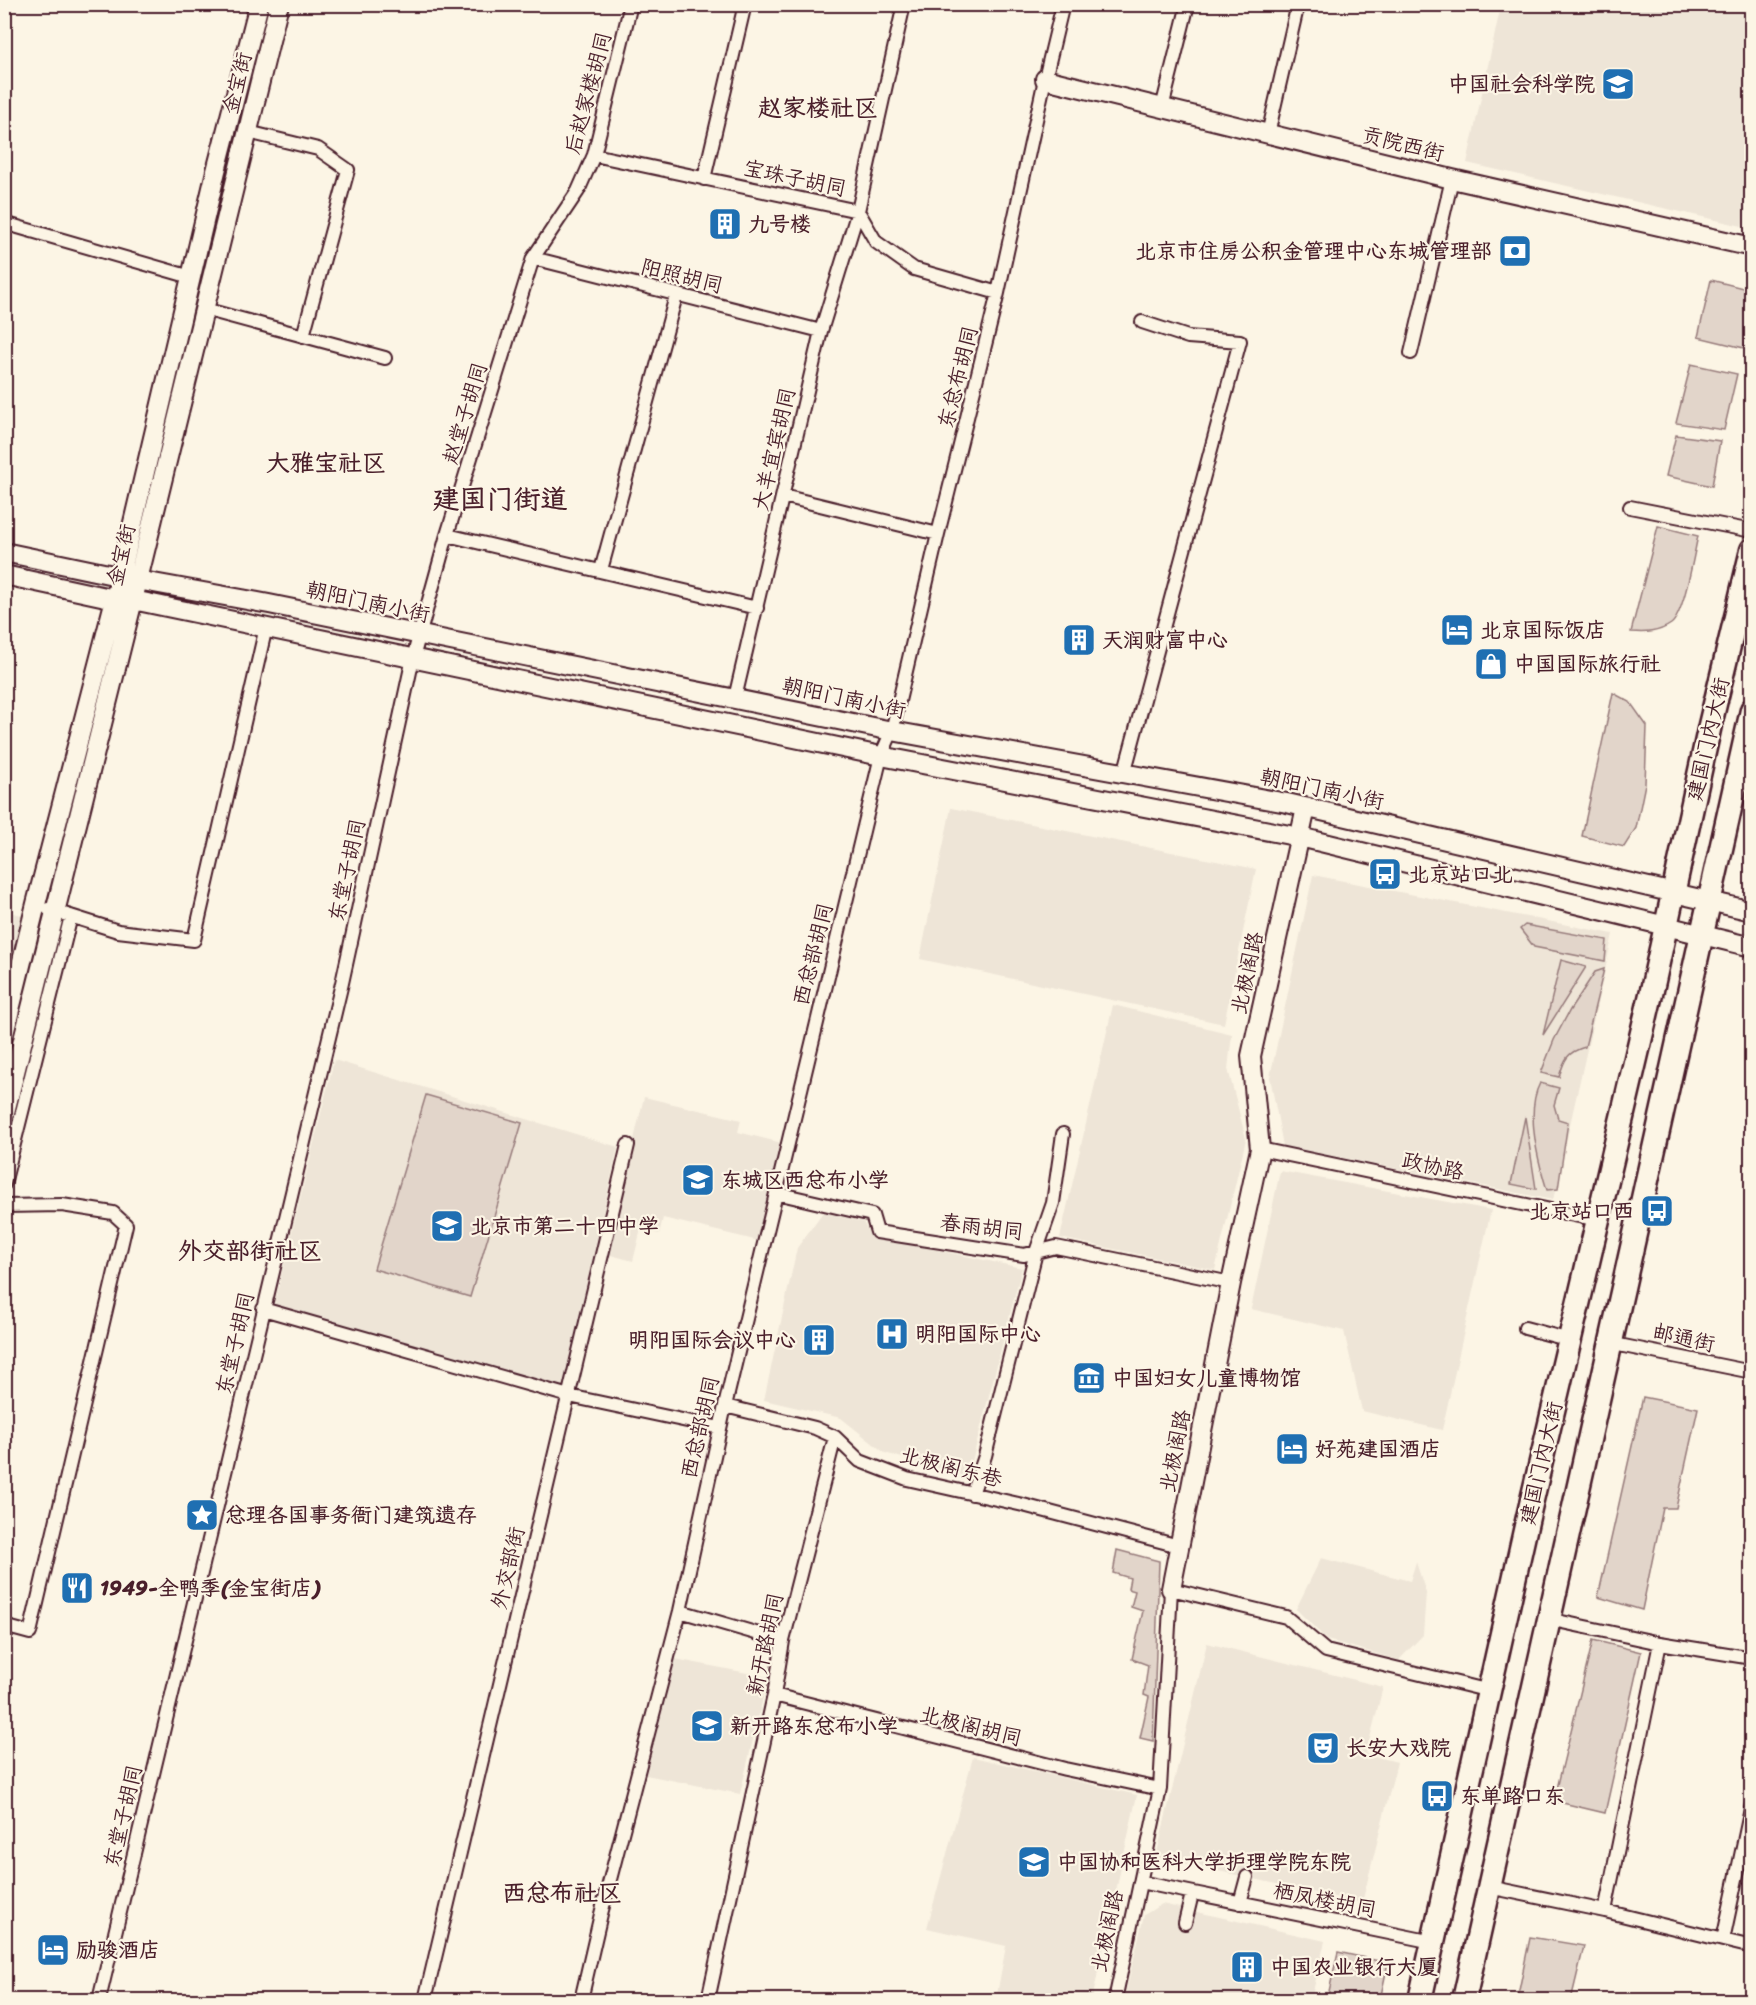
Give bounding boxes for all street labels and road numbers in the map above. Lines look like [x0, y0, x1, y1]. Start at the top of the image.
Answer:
street label: 后赵家楼胡同 [553, 27, 623, 159]
street label: 金宝街 [211, 48, 263, 118]
street label: 贡院西街 [1358, 115, 1448, 173]
street label: 宝珠子胡同 [740, 148, 850, 208]
street label: 阳照胡同 [637, 247, 727, 305]
street label: 东总布胡同 [927, 321, 989, 433]
street label: 赵堂子胡同 [431, 357, 499, 469]
street label: 大羊宜宾胡同 [741, 383, 807, 515]
street label: 金宝街 [95, 520, 147, 590]
street label: 朝阳门南小街 [302, 570, 434, 634]
street label: 朝阳门南小街 [778, 666, 910, 730]
street label: 建国门内大街 [1675, 673, 1741, 805]
street label: 朝阳门南小街 [1256, 757, 1388, 821]
street label: 东堂子胡同 [317, 815, 377, 925]
street label: 西总部胡同 [782, 898, 844, 1010]
street label: 北极阁路 [1220, 928, 1274, 1018]
street label: 政协路 [1398, 1141, 1468, 1191]
street label: 春雨胡同 [938, 1203, 1026, 1251]
street label: 东堂子胡同 [205, 1288, 265, 1398]
street label: 邮通街 [1649, 1313, 1719, 1363]
street label: 西总部胡同 [670, 1372, 730, 1482]
street label: 建国门内大街 [1508, 1397, 1574, 1529]
street label: 北极阁路 [1148, 1406, 1202, 1496]
street label: 北极阁东巷 [895, 1436, 1007, 1498]
street label: 外交部街 [480, 1523, 536, 1613]
street label: 新开路胡同 [735, 1589, 795, 1699]
street label: 北极阁胡同 [915, 1695, 1027, 1757]
street label: 东堂子胡同 [93, 1761, 153, 1871]
street label: 栖凤楼胡同 [1270, 1871, 1380, 1929]
street label: 北极阁路 [1080, 1886, 1134, 1976]

